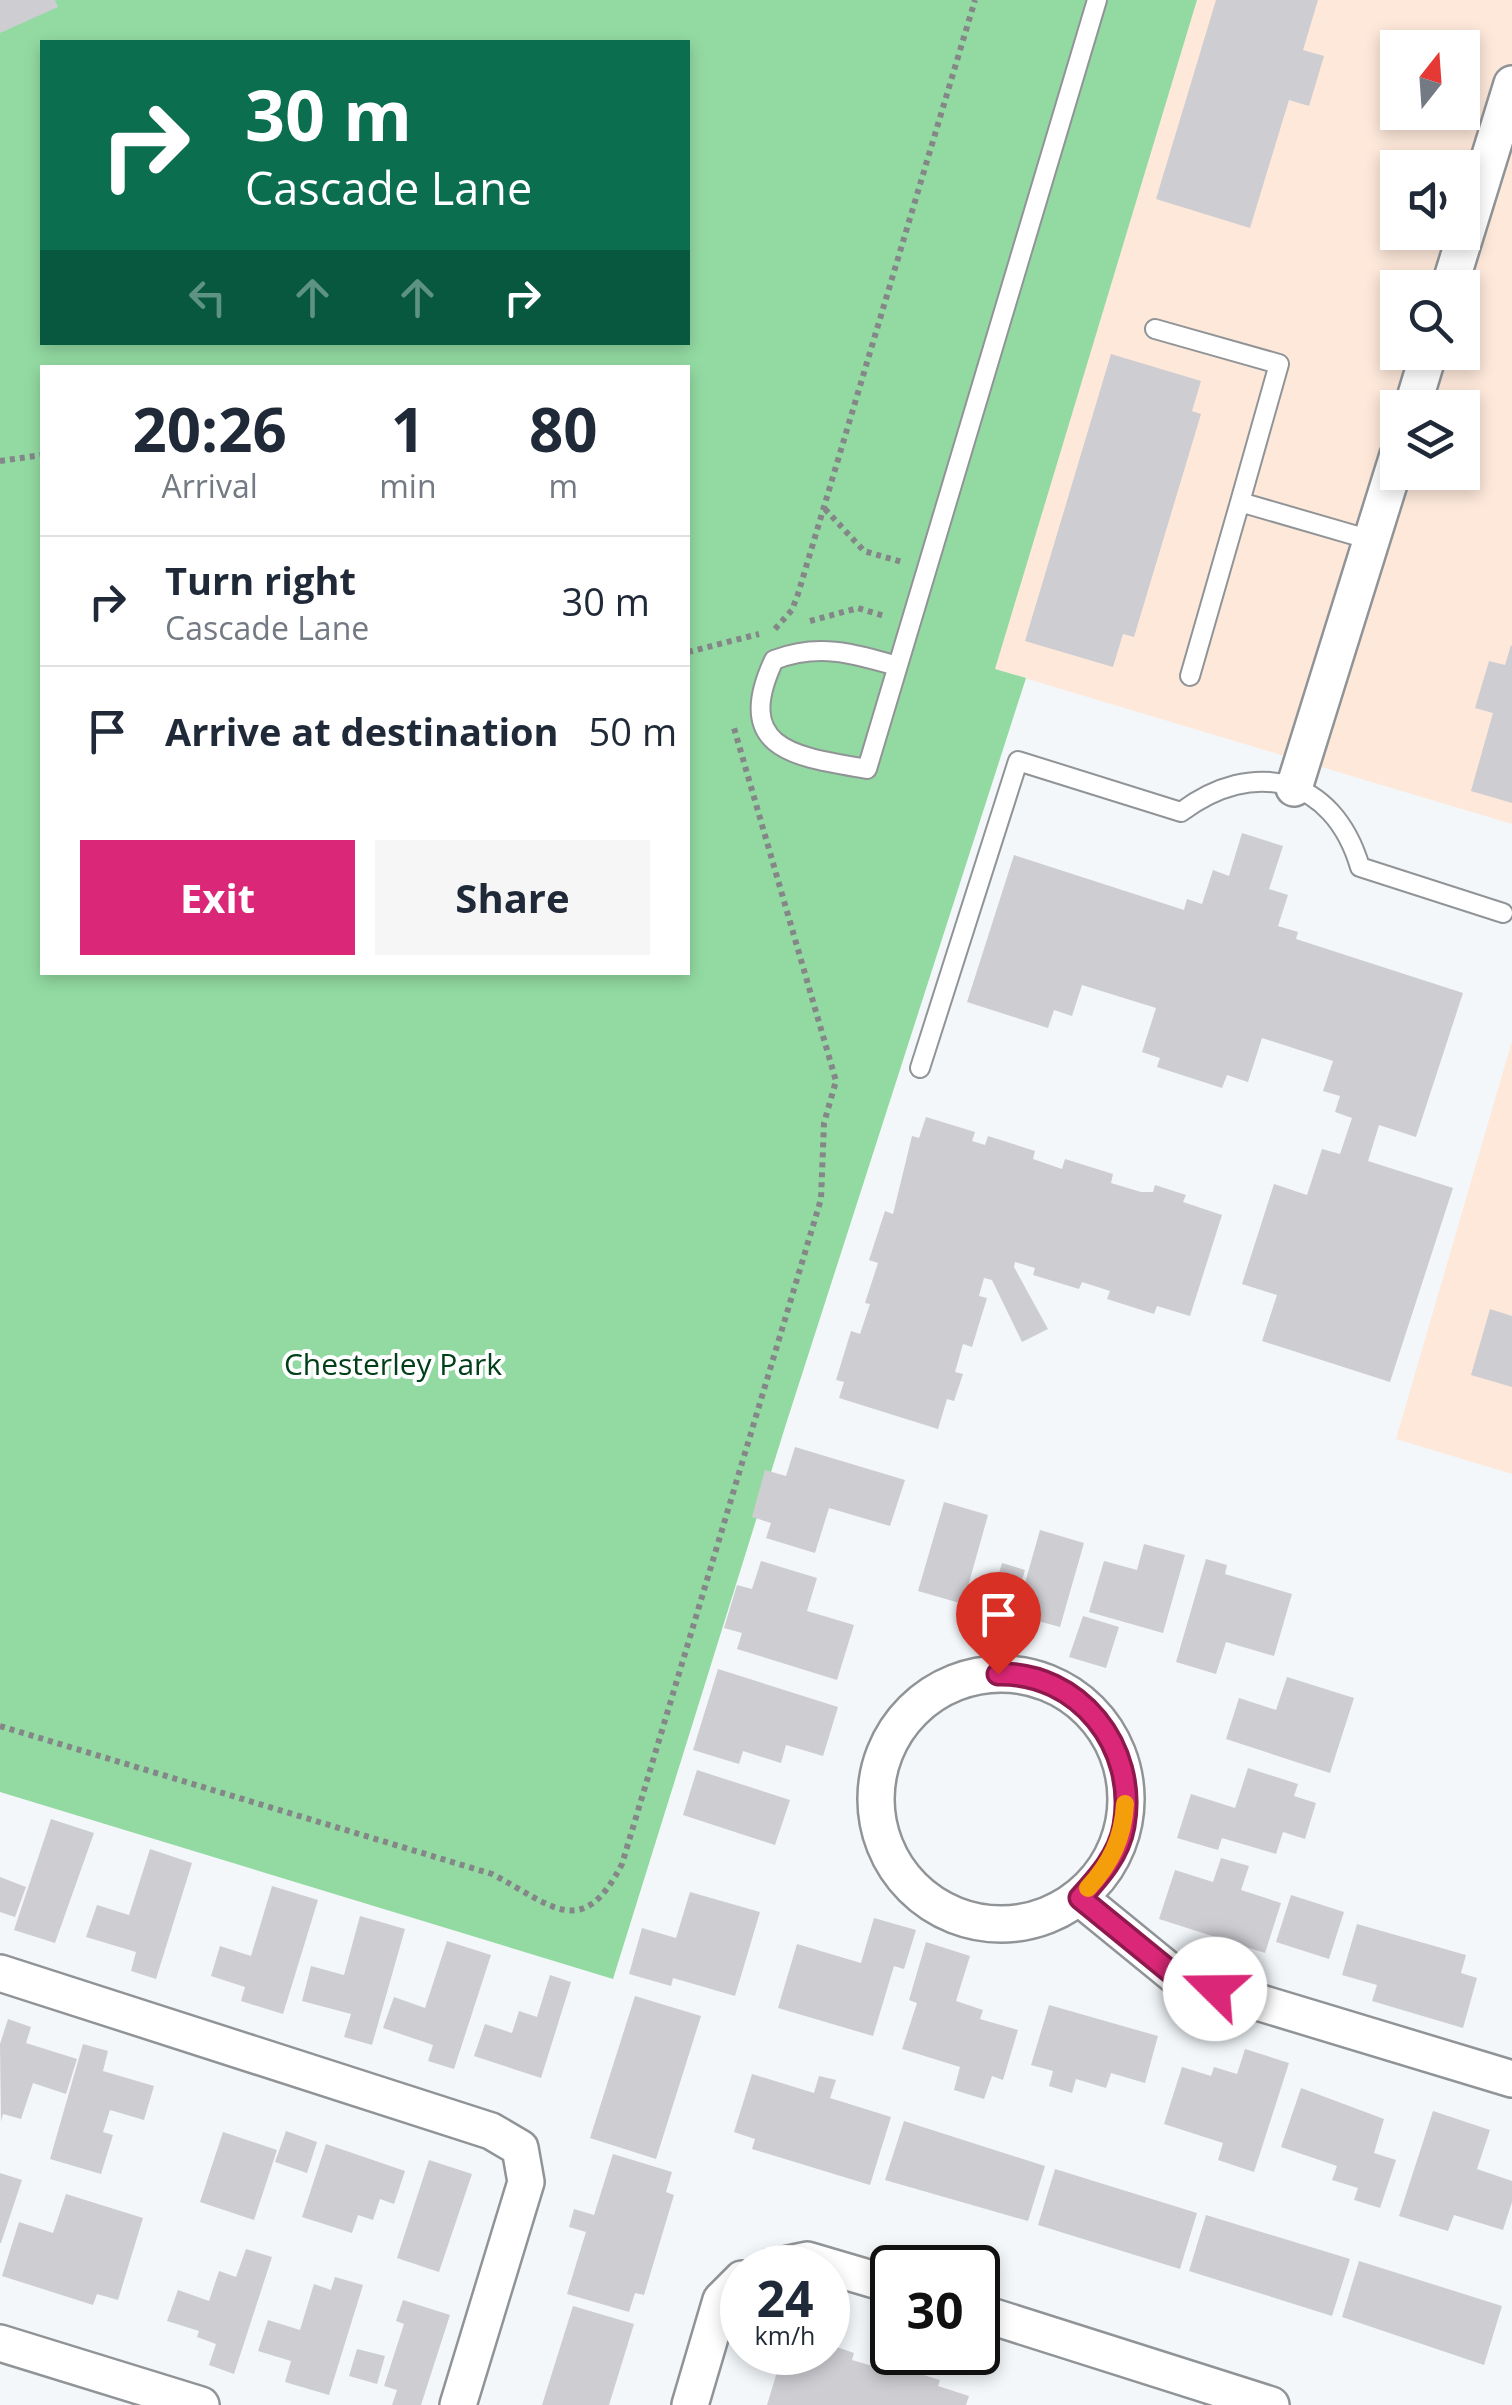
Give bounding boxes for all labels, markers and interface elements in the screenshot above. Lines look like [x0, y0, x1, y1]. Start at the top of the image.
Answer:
north arrow [1380, 30, 1480, 130]
map controls [1380, 30, 1480, 490]
text: 30 m [245, 66, 412, 162]
icon: right [80, 80, 210, 210]
button: sound [1380, 150, 1480, 250]
text: Cascade Lane [245, 157, 532, 218]
icon: left [180, 270, 235, 325]
icon: ahead [285, 270, 340, 325]
icon: ahead [390, 270, 445, 325]
icon: right [495, 270, 550, 325]
button: search [1380, 270, 1480, 370]
text: 20:26 [132, 388, 287, 470]
text: 1 [391, 388, 425, 470]
text: 80 [529, 388, 598, 470]
button: layers [1380, 390, 1480, 490]
text: Arrival [161, 464, 258, 507]
text: min [379, 464, 437, 507]
text: m [548, 464, 578, 507]
text: Turn right [165, 554, 356, 606]
icon: right [80, 574, 135, 629]
text: 30 m [561, 575, 650, 627]
text: Cascade Lane [165, 606, 369, 649]
icon: arrive [80, 704, 135, 759]
text: Arrive at destination [165, 705, 559, 757]
text: 50 m [589, 705, 677, 757]
button: Exit [80, 840, 355, 955]
button: Share [375, 840, 650, 955]
park label: Chesterley Park [284, 1343, 502, 1384]
pin [956, 1572, 1041, 1675]
icon: arrive [971, 1587, 1026, 1642]
position arrow [1163, 1937, 1267, 2041]
speed limit sign: 30 [870, 2245, 1000, 2375]
text: 24 [756, 2264, 814, 2332]
text: km/h [755, 2318, 815, 2352]

